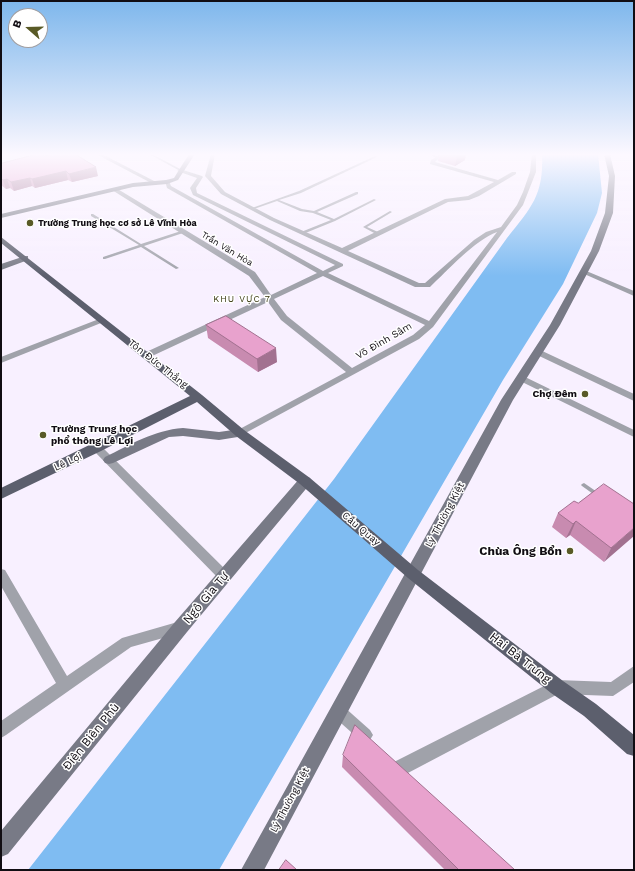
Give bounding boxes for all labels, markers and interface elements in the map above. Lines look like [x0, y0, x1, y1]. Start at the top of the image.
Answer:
north arrow [8, 8, 48, 48]
text: B [10, 18, 25, 30]
marker: Trường Trung học cơ sở Lê Vĩnh Hòa [25, 218, 35, 228]
place label: Trường Trung học cơ sở Lê Vĩnh Hòa [38, 218, 197, 228]
street label: Trần Văn Hòa [199, 229, 255, 269]
district label: KHU VỰC 7 [213, 294, 271, 304]
street label: Võ Đình Sâm [354, 320, 414, 362]
street label: Tôn Đức Thắng [126, 337, 190, 391]
place label: Chợ Đêm [533, 388, 577, 400]
marker: Chợ Đêm [580, 389, 590, 399]
place label: Trường Trung học phổ thông Lê Lợi [51, 423, 137, 446]
marker: Trường Trung học phổ thông Lê Lợi [38, 430, 48, 440]
street label: Lê Lợi [52, 450, 84, 474]
street label: Lý Thường Kiệt [423, 480, 467, 550]
street label: Cầu Quay [339, 510, 383, 548]
place label: Chùa Ông Bổn [479, 544, 562, 558]
marker: Chùa Ông Bổn [565, 546, 575, 556]
street label: Ngô Gia Tự [180, 569, 232, 627]
street label: Hai Bà Trưng [486, 630, 554, 686]
street label: Điện Biên Phủ [60, 701, 122, 773]
street label: Lý Thường Kiệt [268, 765, 312, 835]

